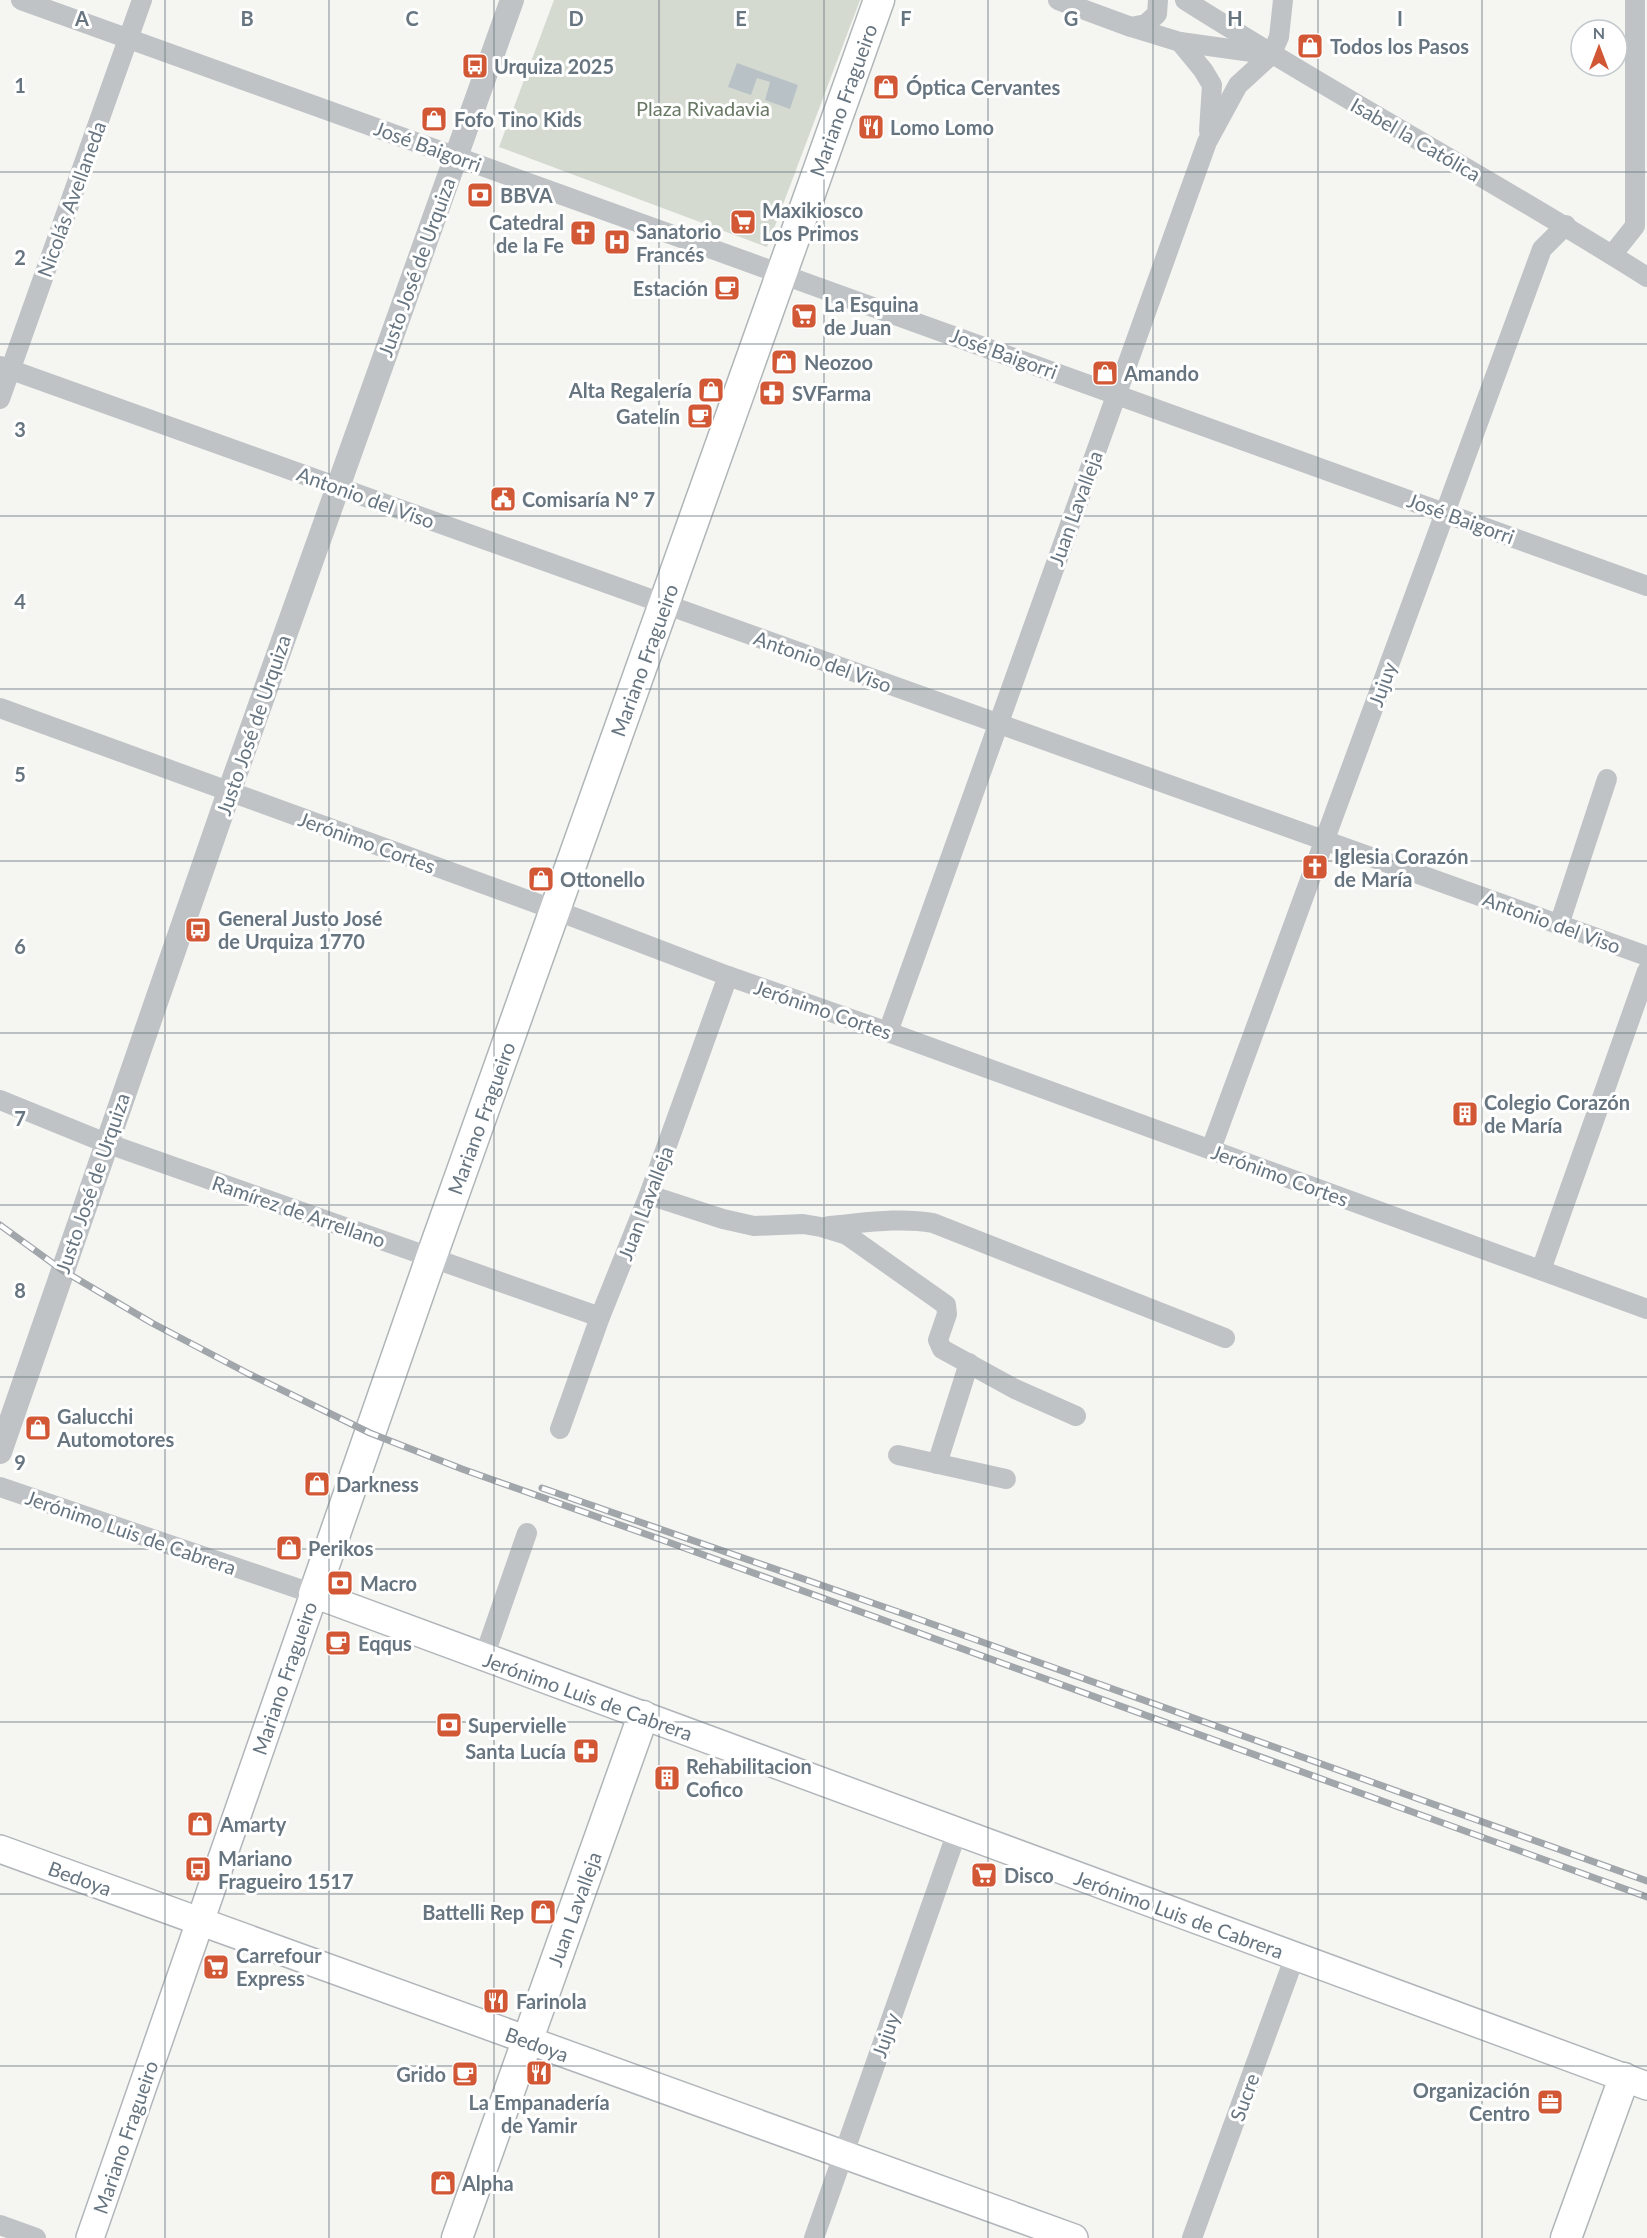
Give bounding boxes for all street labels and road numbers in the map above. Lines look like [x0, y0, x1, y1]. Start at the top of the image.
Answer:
street label: Mariano Fragueiro [804, 20, 882, 180]
street label: Isabel la Católica [1347, 92, 1485, 186]
street label: José Baigorri [371, 116, 485, 176]
street label: Nicolás Avellaneda [32, 118, 110, 280]
street label: Justo José de Urquiza [372, 174, 460, 360]
street label: José Baigorri [947, 323, 1061, 383]
street label: Juan Lavalleja [1043, 447, 1107, 569]
street label: Antonio del Viso [294, 461, 438, 533]
street label: José Baigorri [1404, 488, 1518, 548]
street label: Mariano Fragueiro [605, 580, 683, 740]
street label: Antonio del Viso [751, 625, 895, 697]
street label: Justo José de Urquiza [211, 632, 295, 818]
street label: Jujuy [1363, 658, 1401, 710]
street label: Jerónimo Cortes [295, 806, 439, 878]
street label: Antonio del Viso [1480, 886, 1624, 958]
street label: Jerónimo Cortes [751, 974, 895, 1044]
street label: Mariano Fragueiro [442, 1038, 520, 1198]
street label: Justo José de Urquiza [50, 1090, 134, 1276]
street label: Jerónimo Cortes [1208, 1139, 1352, 1211]
street label: Juan Lavalleja [612, 1143, 678, 1263]
street label: Ramírez de Arrellano [209, 1170, 389, 1252]
street label: Jerónimo Luis de Cabrera [23, 1485, 239, 1579]
street label: Mariano Fragueiro [247, 1598, 321, 1758]
street label: Jerónimo Luis de Cabrera [480, 1647, 696, 1745]
street label: Juan Lavalleja [542, 1848, 606, 1970]
street label: Bedoya [45, 1856, 115, 1900]
street label: Jerónimo Luis de Cabrera [1071, 1865, 1287, 1963]
street label: Jujuy [866, 2009, 904, 2060]
street label: Bedoya [502, 2022, 572, 2066]
street label: Mariano Fragueiro [88, 2057, 162, 2217]
street label: Sucre [1224, 2070, 1264, 2124]

